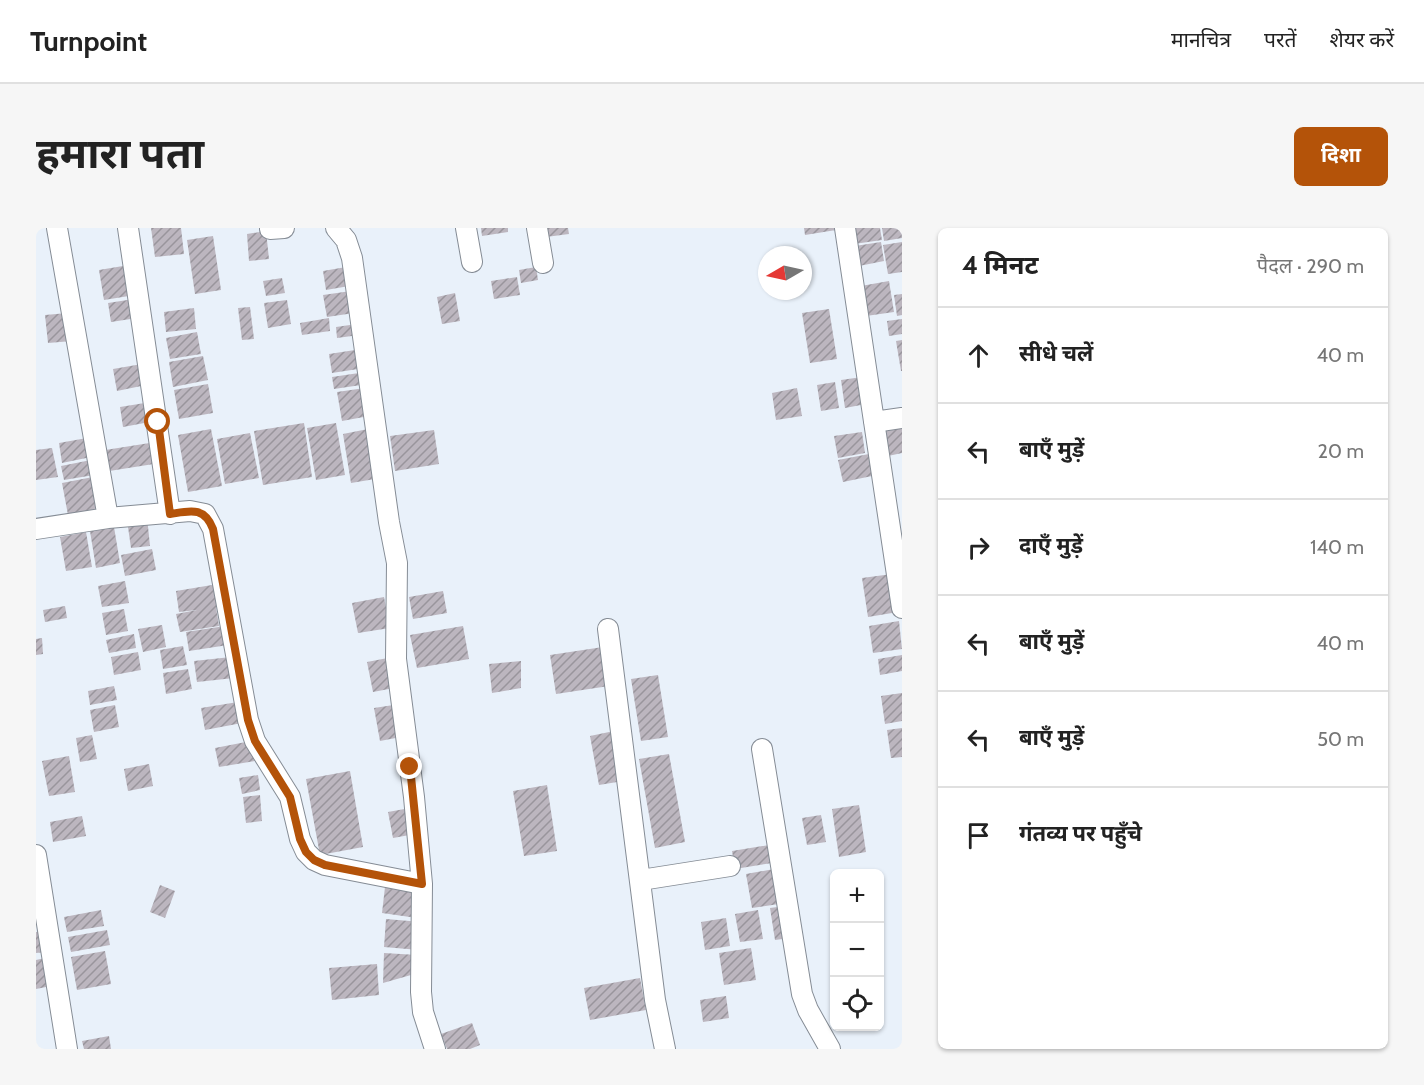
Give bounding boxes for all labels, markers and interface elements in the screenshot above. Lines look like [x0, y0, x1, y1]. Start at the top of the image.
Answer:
text: Turnpoint [30, 24, 147, 58]
text: मानचित्र [1171, 27, 1231, 52]
text: परतें [1264, 27, 1297, 52]
text: शेयर करें [1330, 27, 1394, 52]
text: हमारा पता [36, 127, 204, 179]
button: दिशा [1294, 127, 1388, 186]
north arrow [758, 246, 812, 300]
text: 4 मिनट [962, 249, 1039, 281]
text: पैदल · 290 m [1257, 254, 1364, 278]
icon: ahead [962, 339, 995, 372]
text: सीधे चलें [1019, 340, 1093, 367]
text: 40 m [1316, 343, 1364, 367]
route start [144, 408, 170, 434]
icon: left [962, 435, 995, 468]
text: बाएँ मुड़ें [1019, 436, 1084, 463]
text: 20 m [1318, 439, 1364, 463]
icon: right [962, 531, 995, 564]
text: दाएँ मुड़ें [1019, 532, 1083, 559]
text: 140 m [1310, 535, 1364, 559]
icon: left [962, 627, 995, 660]
text: बाएँ मुड़ें [1019, 628, 1084, 655]
text: 40 m [1316, 631, 1364, 655]
icon: left [962, 723, 995, 756]
text: बाएँ मुड़ें [1019, 724, 1084, 751]
text: 50 m [1317, 727, 1364, 751]
route end [396, 753, 422, 779]
icon: arrive [962, 819, 995, 852]
text: गंतव्य पर पहुँचे [1019, 820, 1142, 847]
map controls [830, 869, 884, 1031]
button: + [830, 869, 884, 923]
button: − [830, 923, 884, 977]
button: locate [830, 977, 884, 1031]

